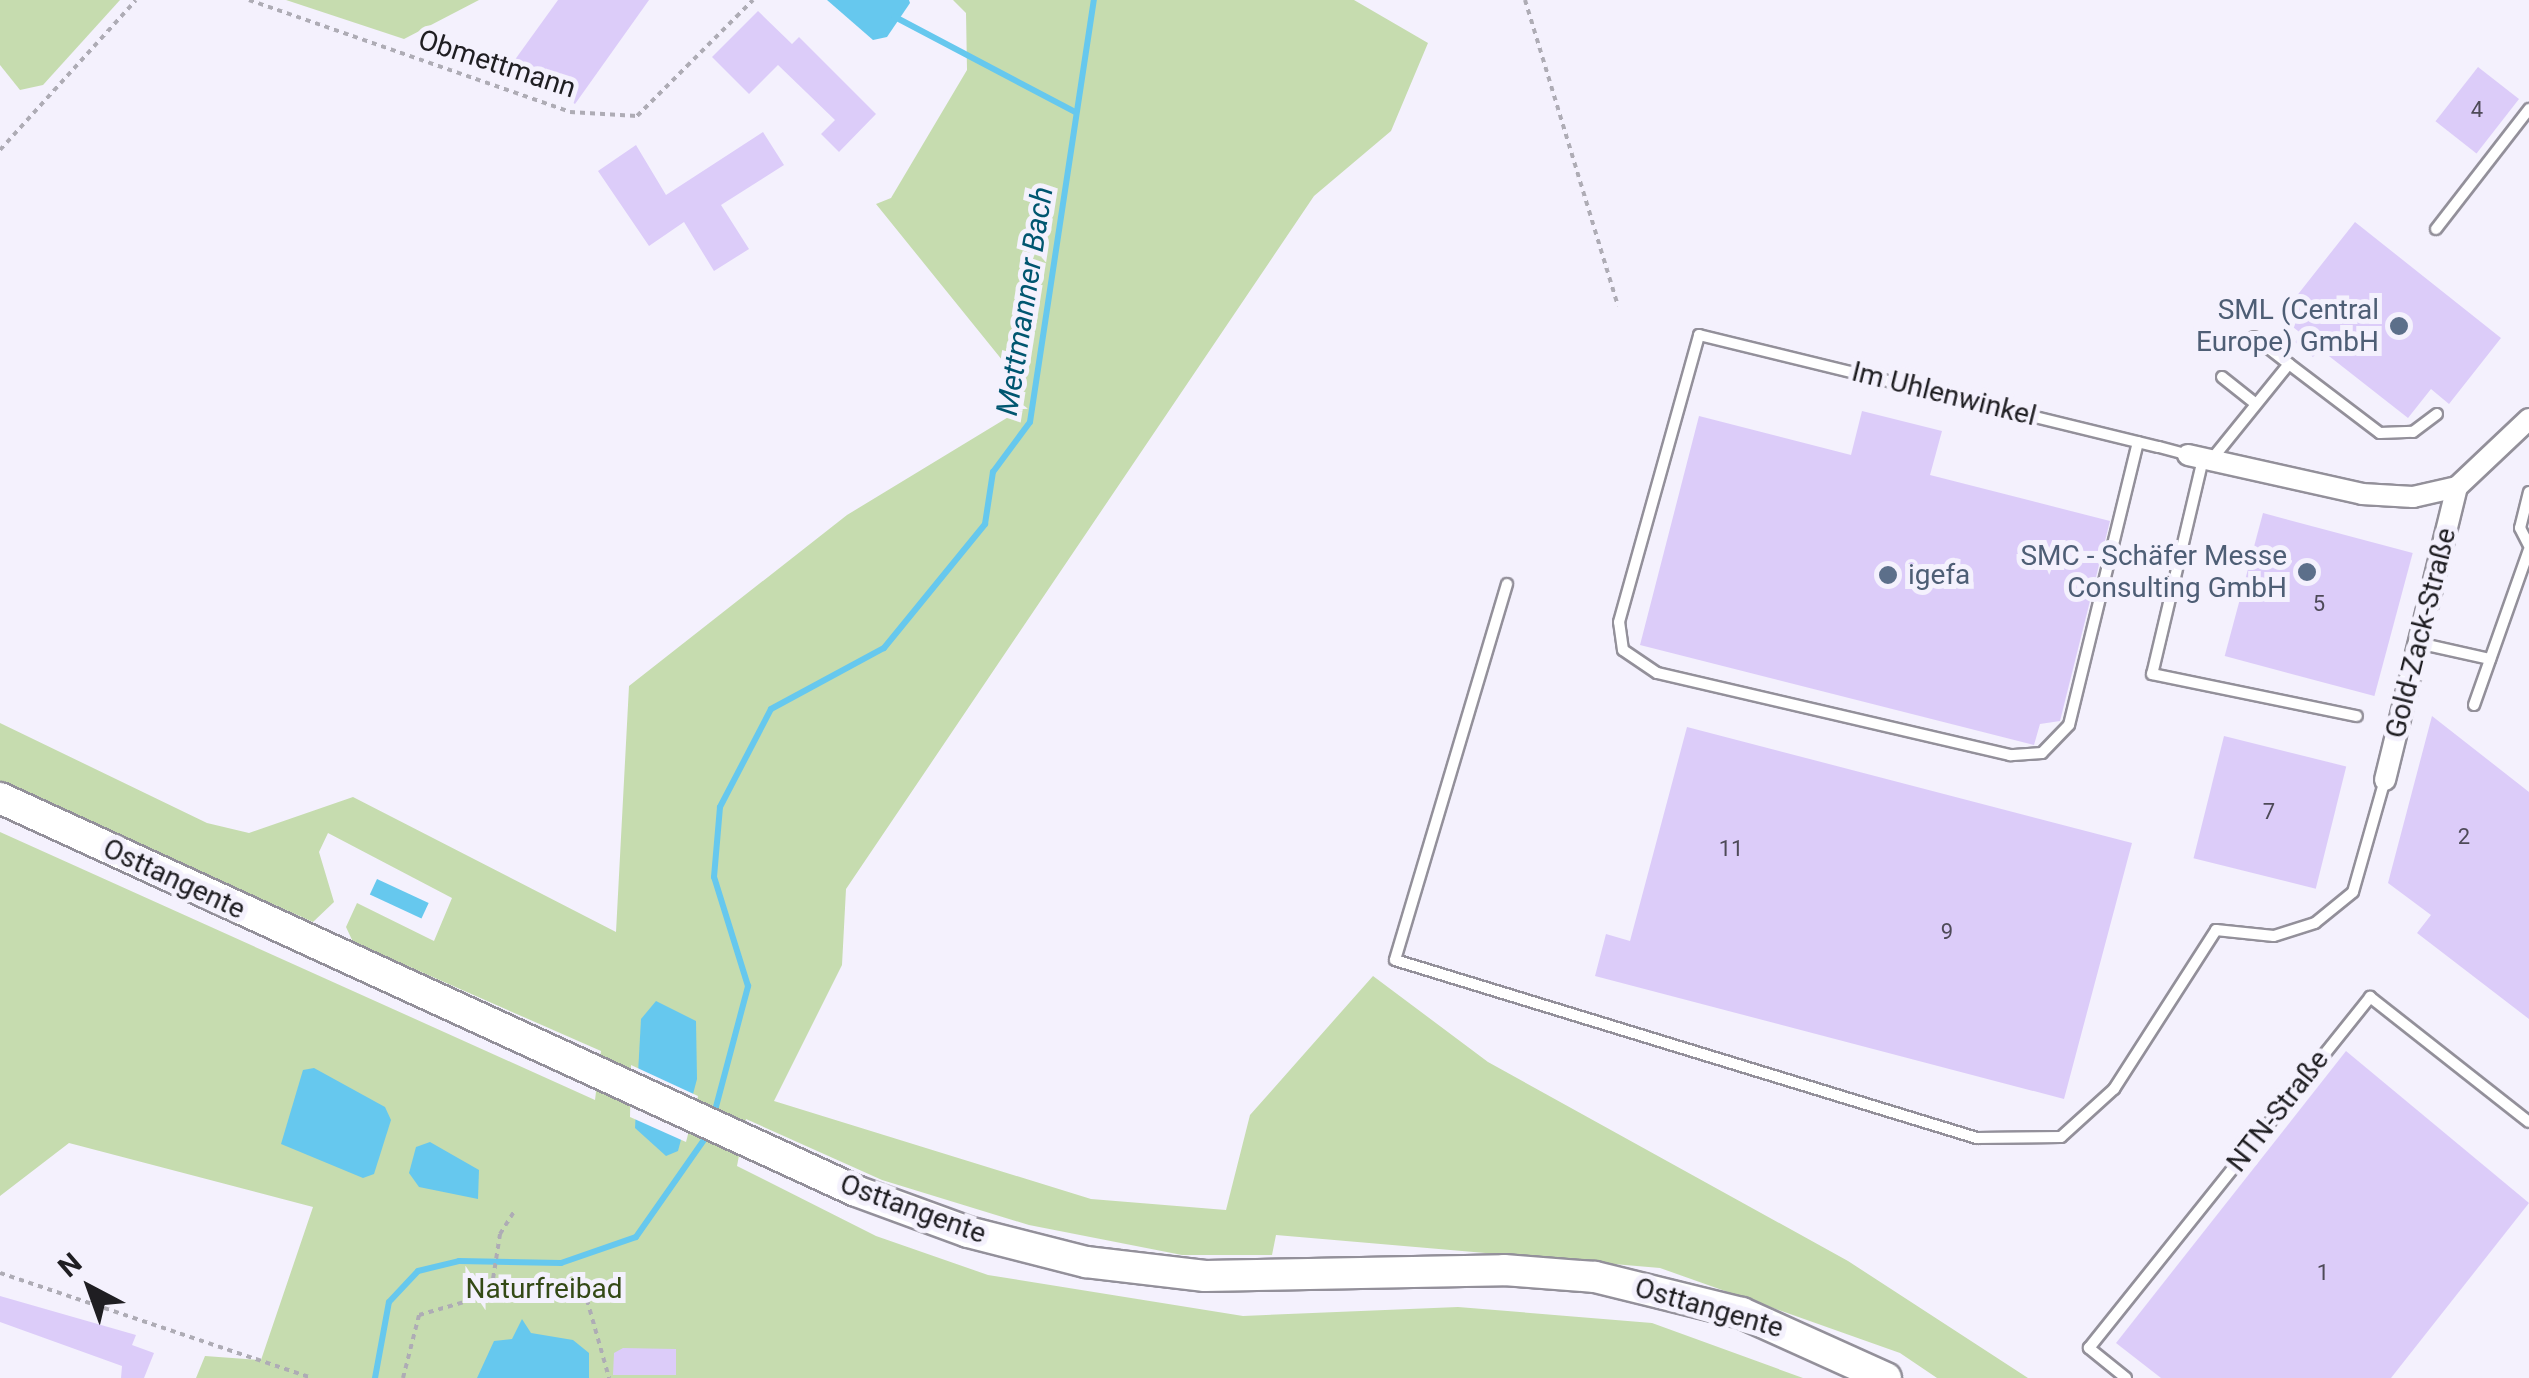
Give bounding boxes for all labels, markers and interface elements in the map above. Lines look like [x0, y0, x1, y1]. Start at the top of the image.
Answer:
street label: Obmettmann [414, 23, 580, 105]
house number: 4 [2471, 97, 2483, 123]
water label: Mettmanner Bach [989, 184, 1061, 418]
place label: SML (Central Europe) GmbH [2196, 293, 2379, 359]
marker: SML (Central Europe) GmbH [2388, 315, 2410, 337]
street label: Im Uhlenwinkel [1848, 355, 2040, 433]
street label: Gold-Zack-Straße [2379, 524, 2463, 742]
place label: SMC - Schäfer Messe Consulting GmbH [2020, 539, 2287, 605]
place label: igefa [1908, 558, 1970, 592]
marker: SMC - Schäfer Messe Consulting GmbH [2296, 561, 2318, 583]
marker: igefa [1877, 564, 1899, 586]
house number: 5 [2313, 591, 2325, 617]
house number: 7 [2263, 799, 2275, 825]
house number: 2 [2458, 824, 2470, 850]
street label: Osttangente [98, 831, 250, 927]
house number: 11 [1719, 836, 1743, 862]
house number: 9 [1941, 919, 1953, 945]
street label: NTN-Straße [2220, 1043, 2336, 1179]
street label: Osttangente [835, 1167, 991, 1251]
north arrow [40, 1238, 140, 1338]
text: N [52, 1246, 88, 1284]
house number: 1 [2317, 1260, 2329, 1286]
street label: Osttangente [1631, 1271, 1787, 1345]
park label: Naturfreibad [466, 1272, 622, 1306]

